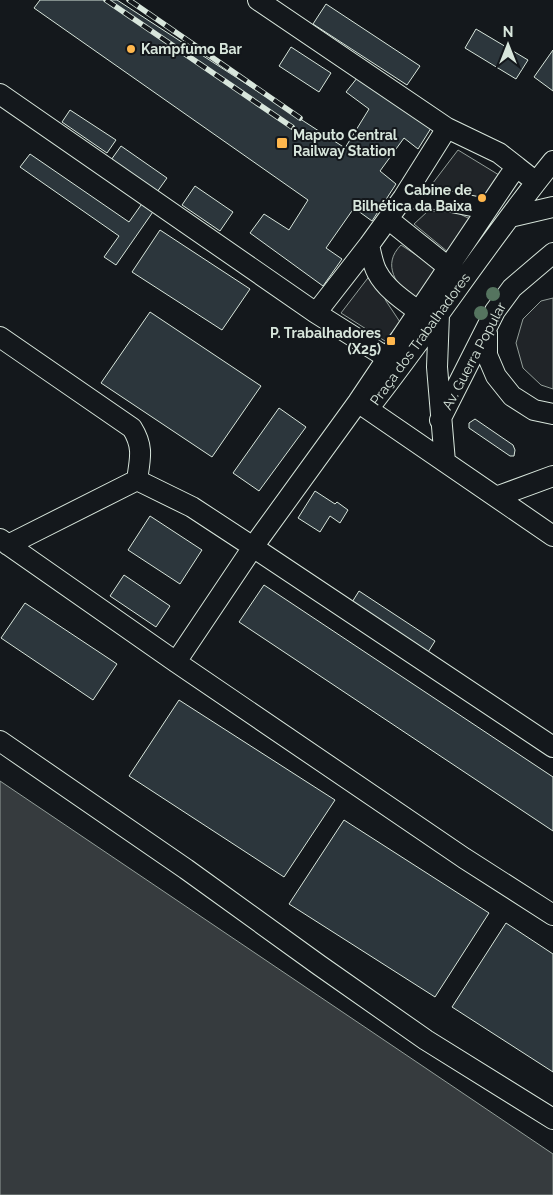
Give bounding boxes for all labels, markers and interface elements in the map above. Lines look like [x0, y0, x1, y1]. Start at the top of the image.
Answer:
north arrow [483, 20, 533, 70]
text: N [503, 24, 513, 40]
place label: Kampfumo Bar [141, 41, 242, 57]
marker: Kampfumo Bar [125, 43, 137, 55]
place label: Maputo Central Railway Station [293, 127, 398, 159]
marker: Maputo Central Railway Station [275, 136, 289, 150]
place label: Cabine de Bilhética da Baixa [353, 182, 473, 214]
marker: Cabine de Bilhética da Baixa [476, 192, 488, 204]
street label: Praça dos Trabalhadores [367, 270, 473, 408]
street label: Av. Guerra Popular [439, 299, 509, 412]
place label: P. Trabalhadores (X25) [270, 325, 381, 357]
marker: P. Trabalhadores (X25) [385, 335, 397, 347]

